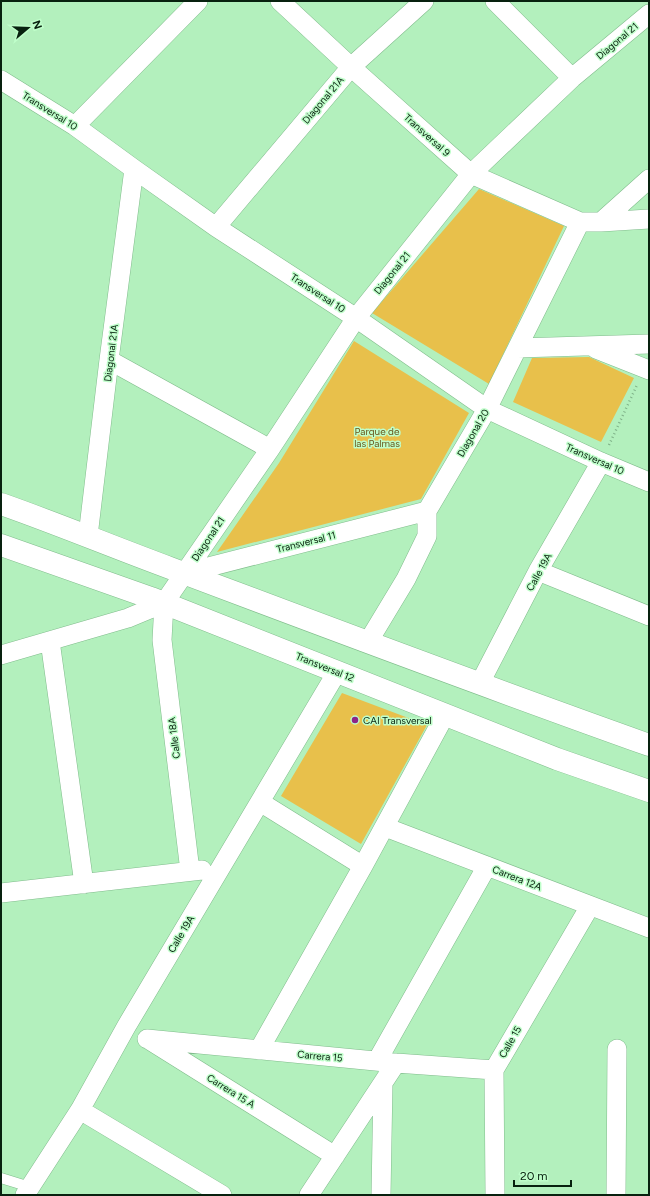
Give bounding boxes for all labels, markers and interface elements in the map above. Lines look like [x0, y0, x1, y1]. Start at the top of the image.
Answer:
north arrow [8, 8, 48, 48]
text: N [29, 19, 45, 31]
street label: Diagonal 21 [593, 20, 641, 62]
street label: Diagonal 21A [299, 74, 347, 126]
street label: Transversal 10 [20, 89, 80, 133]
street label: Transversal 9 [401, 111, 453, 159]
street label: Diagonal 21 [371, 249, 413, 297]
street label: Transversal 10 [288, 270, 348, 316]
street label: Diagonal 21A [101, 323, 121, 382]
street label: Diagonal 20 [454, 407, 492, 459]
park label: Parque de las Palmas [354, 425, 400, 450]
street label: Transversal 10 [564, 440, 626, 478]
street label: Diagonal 21 [188, 514, 228, 564]
street label: Transversal 11 [275, 528, 337, 556]
street label: Calle 19A [523, 551, 555, 593]
street label: Transversal 12 [294, 649, 356, 685]
place label: CAI Transversal [363, 714, 432, 727]
marker: CAI Transversal [350, 715, 360, 725]
street label: Calle 18A [165, 716, 183, 759]
street label: Carrera 12A [490, 863, 544, 893]
street label: Calle 19A [165, 913, 197, 955]
street label: Calle 15 [496, 1024, 524, 1060]
street label: Carrera 15 [297, 1048, 343, 1064]
street label: Carrera 15 A [204, 1071, 258, 1111]
scale bar [514, 1162, 571, 1188]
text: 20 m [520, 1169, 548, 1183]

